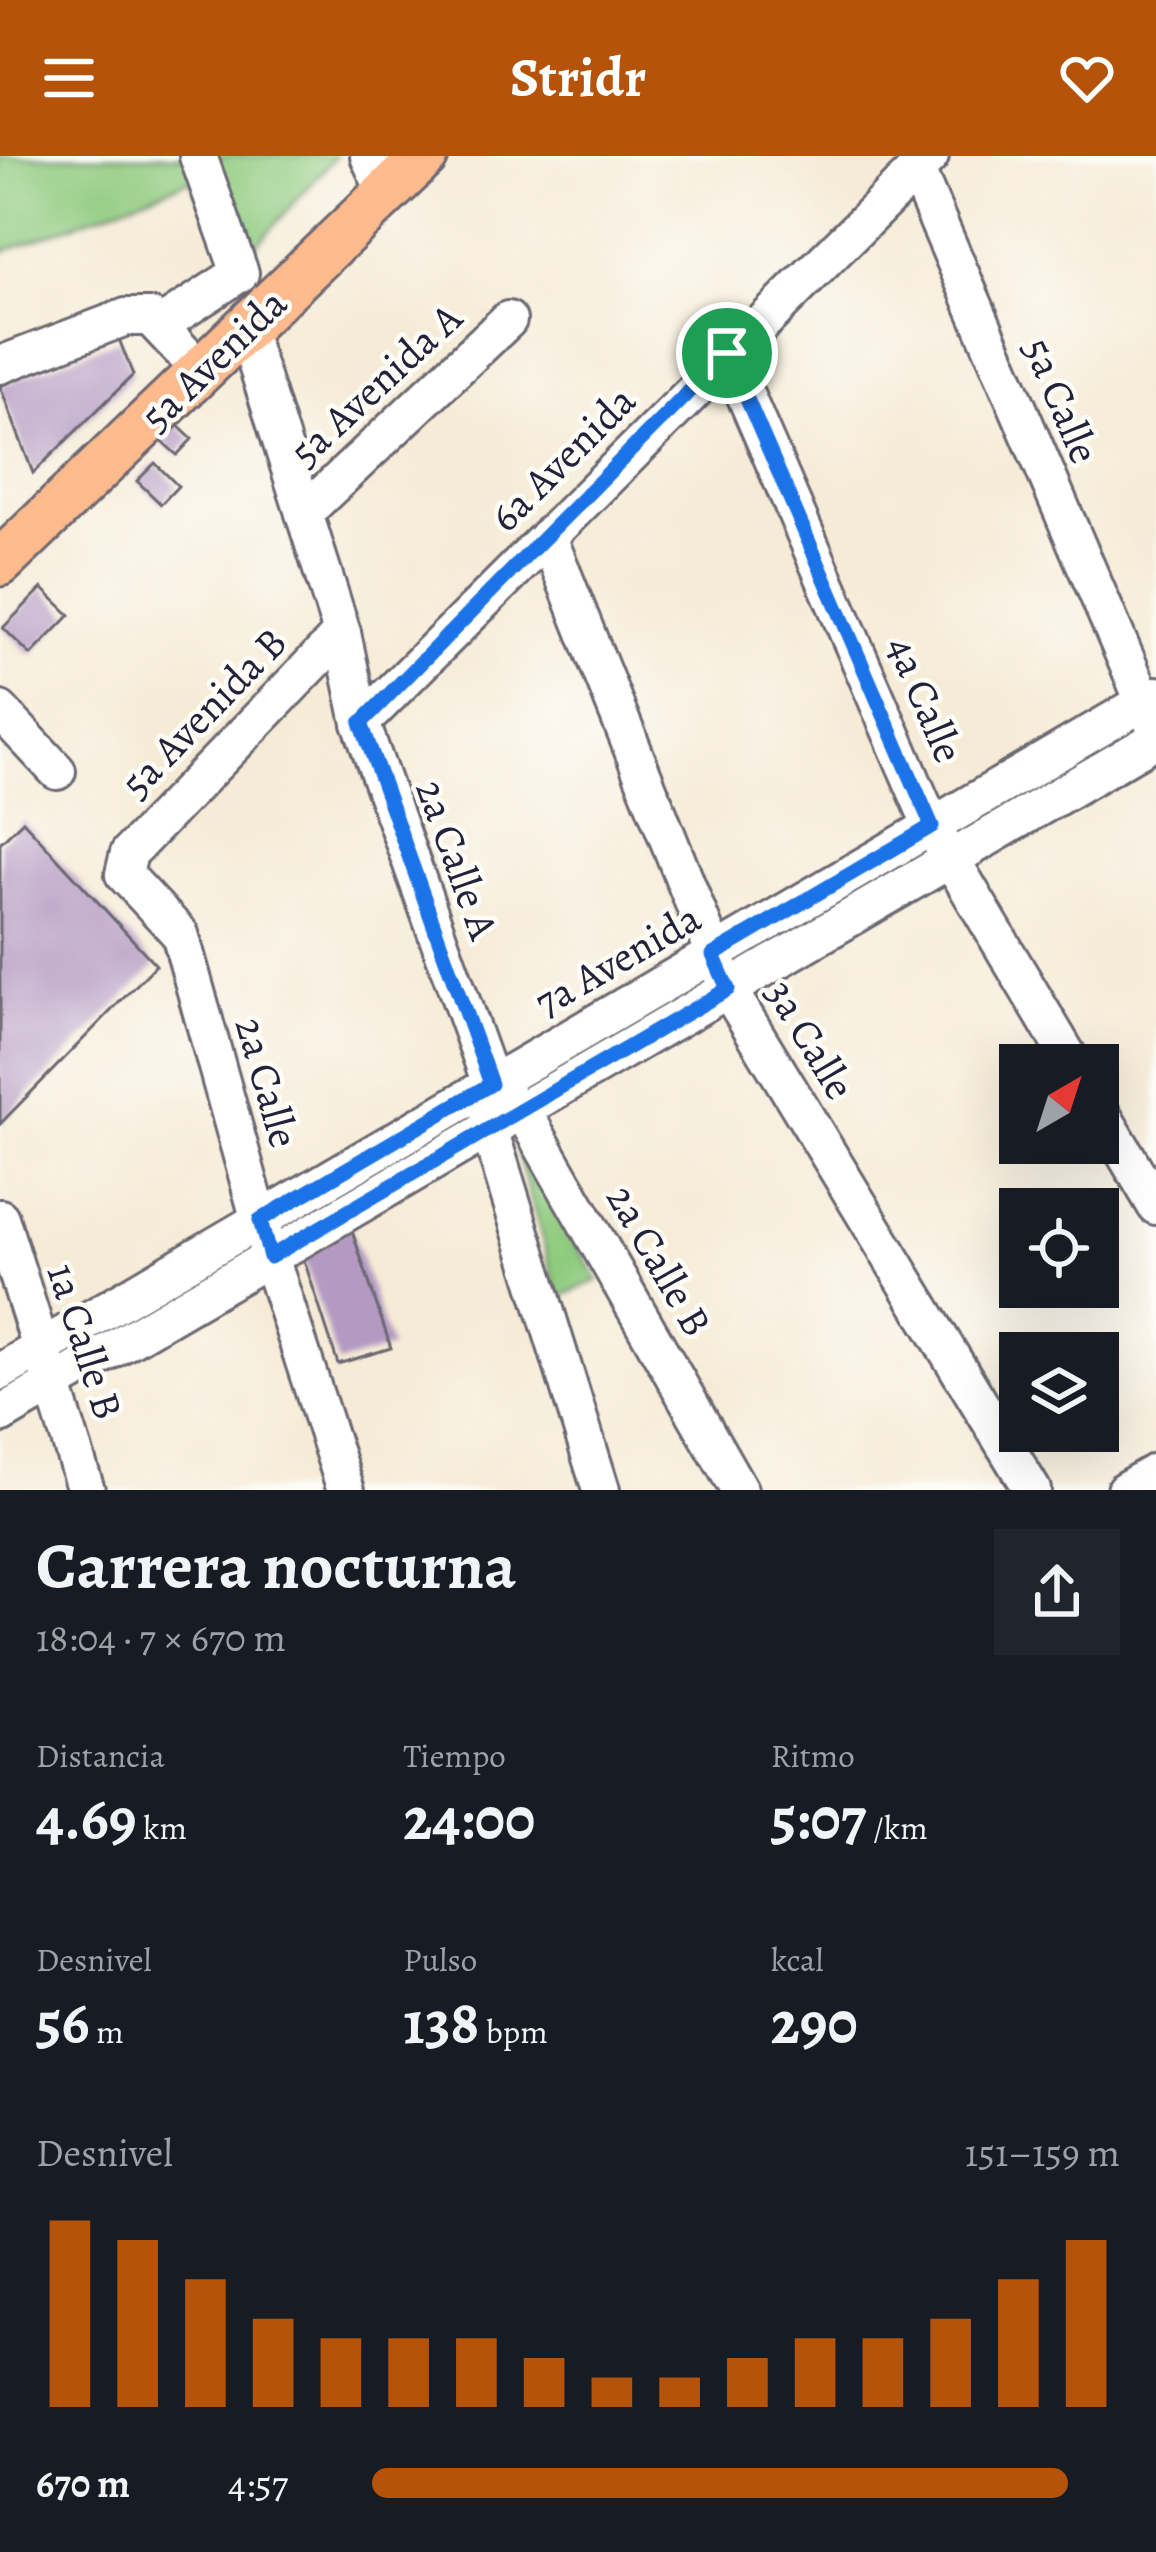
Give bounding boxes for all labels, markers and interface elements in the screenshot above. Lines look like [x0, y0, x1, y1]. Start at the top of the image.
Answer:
text: Stridr [510, 41, 646, 115]
icon: menu [36, 45, 102, 111]
icon: heart [1054, 45, 1120, 111]
street label: 5a Avenida [128, 275, 299, 444]
street label: 5a Avenida A [277, 289, 474, 479]
pin [676, 302, 778, 404]
icon: arrive [694, 320, 760, 386]
street label: 5a Calle [1010, 329, 1113, 472]
street label: 6a Avenida [477, 373, 648, 544]
street label: 5a Avenida B [108, 615, 299, 810]
street label: 4a Calle [873, 627, 978, 771]
street label: 2a Calle A [402, 771, 513, 947]
street label: 7a Avenida [524, 889, 711, 1030]
street label: 3a Calle [753, 969, 869, 1110]
street label: 2a Calle [222, 1010, 313, 1154]
north arrow [999, 1044, 1119, 1164]
map controls [999, 1044, 1119, 1452]
street label: 2a Calle B [593, 1174, 726, 1347]
button: locate [999, 1188, 1119, 1308]
street label: 1a Calle B [34, 1256, 137, 1426]
button: layers [999, 1332, 1119, 1452]
text: Carrera nocturna [36, 1521, 516, 1611]
button: share [994, 1529, 1120, 1655]
text: 18:04 · 7 × 670 m [36, 1611, 286, 1664]
text: Distancia [36, 1733, 165, 1778]
text: Tiempo [403, 1733, 506, 1778]
text: Ritmo [771, 1733, 855, 1778]
text: 4.69 [36, 1778, 137, 1860]
text: 24:00 [403, 1778, 535, 1860]
text: 5:07 [771, 1778, 866, 1860]
text: km [137, 1805, 187, 1850]
text: /km [866, 1805, 928, 1850]
text: Desnivel [36, 1937, 152, 1982]
text: Pulso [403, 1937, 477, 1982]
text: kcal [771, 1937, 824, 1982]
text: 56 [36, 1982, 90, 2064]
text: 138 [403, 1982, 479, 2064]
text: 290 [771, 1982, 858, 2064]
text: m [90, 2009, 124, 2054]
text: bpm [479, 2009, 548, 2054]
text: Desnivel [36, 2126, 173, 2179]
text: 151–159 m [965, 2126, 1120, 2179]
text: 670 m [36, 2457, 130, 2510]
text: 4:57 [228, 2457, 288, 2510]

